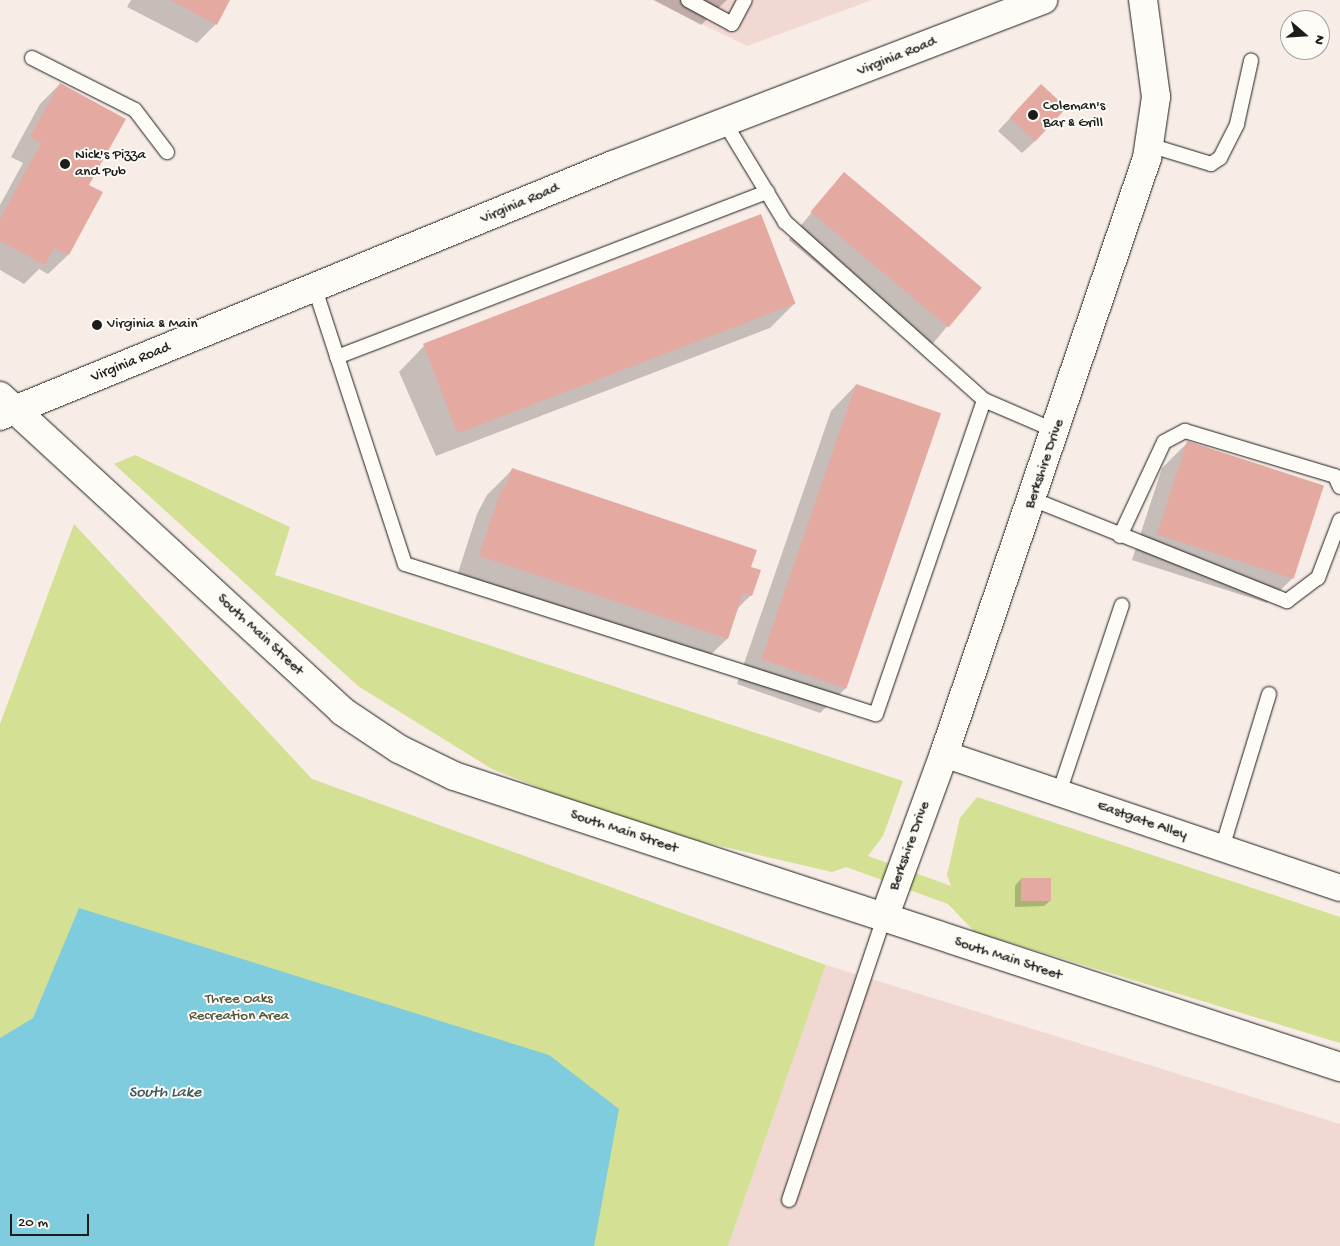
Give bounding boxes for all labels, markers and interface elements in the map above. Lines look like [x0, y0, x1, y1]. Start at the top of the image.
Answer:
north arrow [1280, 10, 1330, 60]
street label: Virginia Road [855, 33, 939, 81]
text: N [1309, 33, 1328, 47]
place label: Coleman's Bar & Grill [1043, 97, 1105, 132]
marker: Coleman's Bar & Grill [1027, 109, 1039, 121]
place label: Nick's Pizza and Pub [75, 146, 146, 181]
marker: Nick's Pizza and Pub [59, 158, 71, 170]
street label: Virginia Road [478, 179, 562, 229]
place label: Virginia & Main [107, 316, 198, 334]
marker: Virginia & Main [91, 319, 103, 331]
street label: Virginia Road [89, 339, 173, 387]
street label: Berkshire Drive [1021, 417, 1069, 511]
street label: South Main Street [213, 590, 307, 680]
street label: Eastgate Alley [1095, 797, 1189, 845]
street label: Berkshire Drive [886, 799, 934, 893]
street label: South Main Street [568, 806, 680, 858]
street label: South Main Street [952, 933, 1064, 985]
park label: Three Oaks Recreation Area [189, 990, 289, 1025]
water label: South Lake [129, 1084, 201, 1104]
scale bar [12, 1204, 91, 1236]
text: 20 m [18, 1214, 48, 1232]

